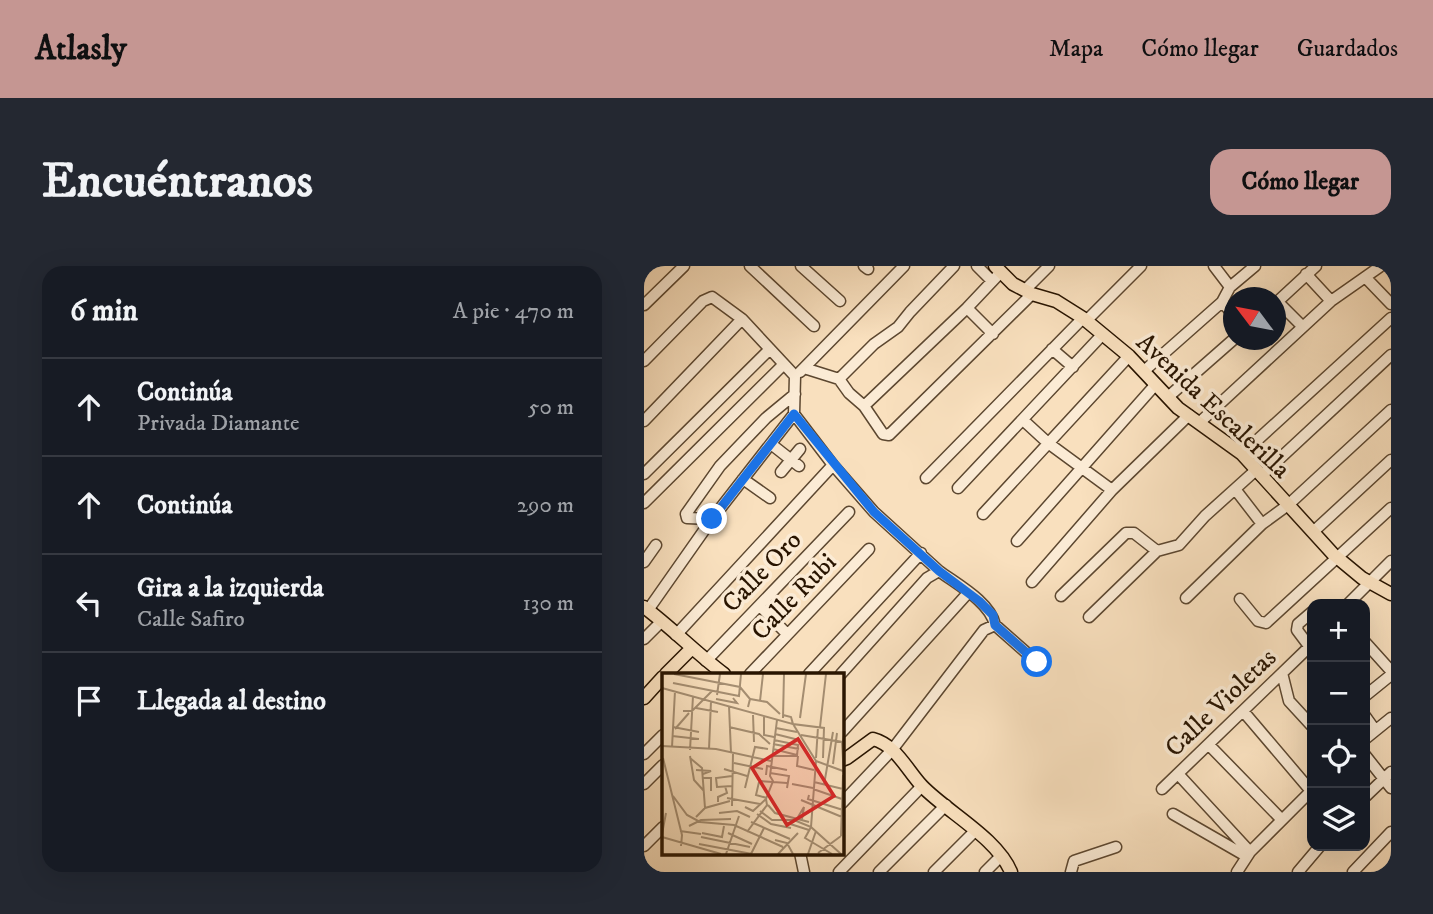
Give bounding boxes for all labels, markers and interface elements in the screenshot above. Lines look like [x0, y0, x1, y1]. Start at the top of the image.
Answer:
text: Atlasly [35, 29, 127, 70]
text: Mapa [1049, 34, 1103, 64]
text: Cómo llegar [1141, 34, 1259, 64]
text: Guardados [1297, 34, 1398, 64]
button: Cómo llegar [1210, 149, 1391, 215]
text: Encuéntranos [42, 151, 313, 213]
north arrow [1223, 287, 1286, 350]
text: 6 min [70, 293, 138, 330]
text: A pie · 470 m [453, 297, 574, 326]
street label: Avenida Escalerilla [1129, 326, 1297, 486]
text: Continúa [137, 376, 232, 409]
icon: ahead [70, 388, 108, 426]
text: 50 m [528, 393, 574, 422]
text: Privada Diamante [137, 409, 300, 438]
icon: ahead [70, 486, 108, 524]
text: Continúa [137, 489, 232, 522]
text: 290 m [517, 491, 574, 520]
route end [696, 503, 727, 534]
street label: Calle Oro [715, 524, 809, 620]
street label: Calle Rubi [744, 546, 844, 648]
text: Gira a la izquierda [137, 572, 324, 605]
icon: left [70, 584, 108, 622]
text: 130 m [522, 589, 574, 618]
map controls [1307, 599, 1370, 851]
button: + [1307, 599, 1370, 662]
text: Calle Safiro [137, 605, 245, 634]
street label: Calle Violetas [1158, 642, 1284, 764]
route start [1021, 646, 1052, 677]
button: − [1307, 662, 1370, 725]
inset map [662, 673, 844, 855]
icon: arrive [70, 682, 108, 720]
text: Llegada al destino [137, 685, 326, 718]
button: locate [1307, 725, 1370, 788]
button: layers [1307, 788, 1370, 851]

